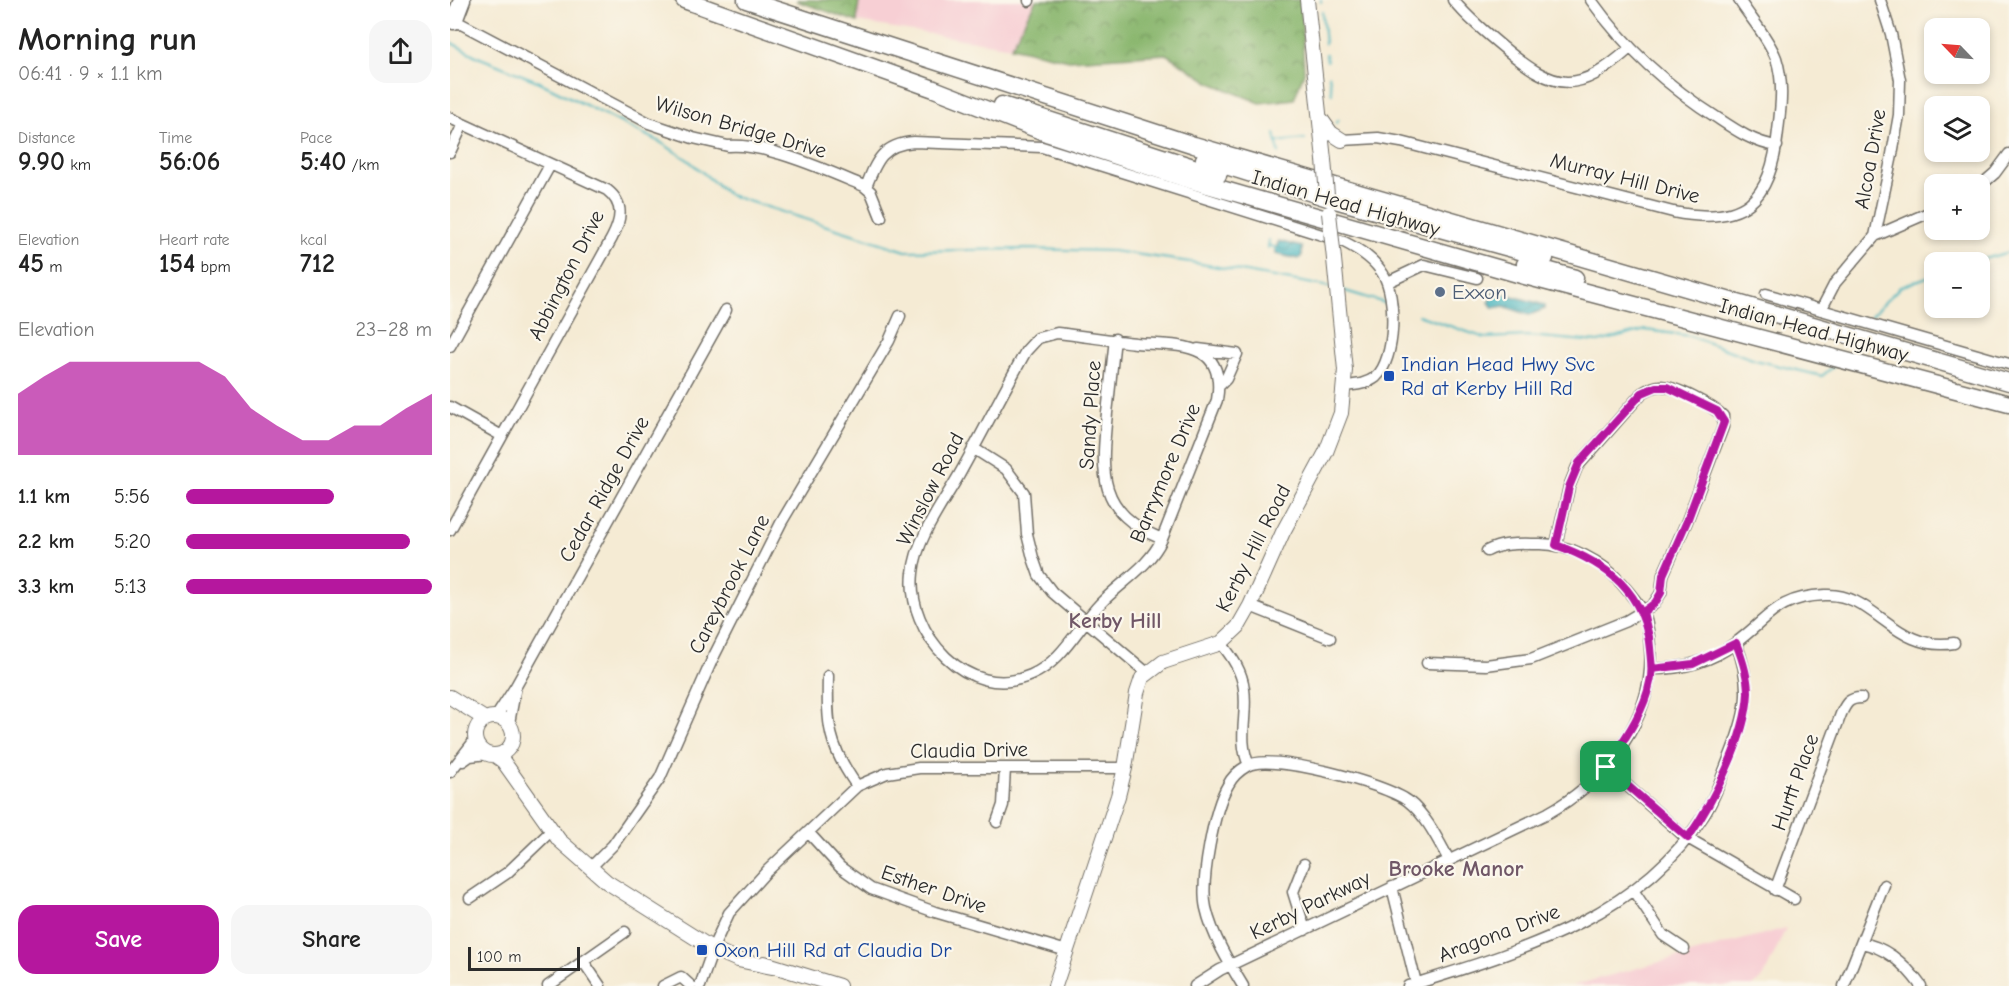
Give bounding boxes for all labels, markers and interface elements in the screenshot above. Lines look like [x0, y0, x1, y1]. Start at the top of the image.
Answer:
north arrow [1924, 18, 1990, 84]
map controls [1924, 18, 1990, 318]
text: Morning run [18, 20, 197, 58]
button: share [369, 20, 432, 83]
text: 06:41 · 9 × 1.1 km [18, 62, 162, 85]
street label: Wilson Bridge Drive [653, 91, 829, 163]
button: layers [1924, 96, 1990, 162]
street label: Alcoa Drive [1849, 107, 1891, 211]
text: Distance [18, 129, 75, 147]
text: Time [159, 129, 192, 147]
text: Pace [300, 129, 332, 147]
text: 9.90 [18, 147, 65, 177]
text: 56:06 [159, 147, 220, 177]
text: 5:40 [300, 147, 346, 177]
street label: Murray Hill Drive [1548, 148, 1702, 208]
text: km [65, 156, 91, 174]
text: /km [346, 156, 380, 174]
street label: Indian Head Highway [1249, 165, 1443, 242]
button: + [1924, 174, 1990, 240]
street label: Abbington Drive [523, 206, 609, 344]
text: Elevation [18, 231, 79, 249]
text: Heart rate [159, 231, 230, 249]
text: kcal [300, 231, 327, 249]
text: 45 [18, 249, 44, 279]
text: 154 [159, 249, 195, 279]
text: 712 [300, 249, 335, 279]
button: − [1924, 252, 1990, 318]
text: m [44, 258, 63, 276]
text: bpm [195, 258, 231, 276]
place label: Exxon [1452, 280, 1507, 304]
marker: Exxon [1433, 285, 1447, 299]
street label: Indian Head Highway [1717, 293, 1912, 367]
text: Elevation [18, 318, 95, 341]
text: 23–28 m [355, 318, 432, 341]
place label: Indian Head Hwy Svc Rd at Kerby Hill Rd [1401, 352, 1595, 400]
street label: Sandy Place [1074, 360, 1106, 470]
marker: Indian Head Hwy Svc Rd at Kerby Hill Rd [1382, 369, 1396, 383]
street label: Barrymore Drive [1125, 400, 1205, 546]
street label: Cedar Ridge Drive [554, 412, 654, 566]
street label: Winslow Road [891, 428, 969, 550]
street label: Kerby Hill Road [1211, 480, 1295, 616]
text: 1.1 km [18, 485, 70, 508]
text: 5:56 [114, 485, 150, 508]
street label: Careybrook Lane [684, 510, 774, 658]
text: 2.2 km [18, 530, 74, 553]
text: 5:20 [114, 530, 151, 553]
text: 3.3 km [18, 575, 74, 598]
text: 5:13 [114, 575, 147, 598]
district label: Kerby Hill [1069, 608, 1161, 634]
street label: Hurtt Place [1766, 730, 1824, 834]
street label: Claudia Drive [910, 737, 1028, 763]
pin [1580, 741, 1631, 792]
icon: arrive [1589, 750, 1622, 783]
district label: Brooke Manor [1389, 856, 1524, 882]
street label: Esther Drive [878, 860, 990, 918]
street label: Kerby Parkway [1246, 865, 1375, 944]
street label: Aragona Drive [1435, 899, 1563, 967]
button: Save [18, 905, 219, 974]
button: Share [231, 905, 432, 974]
place label: Oxon Hill Rd at Claudia Dr [714, 938, 952, 962]
marker: Oxon Hill Rd at Claudia Dr [695, 943, 709, 957]
scale bar [468, 944, 580, 972]
text: 100 m [477, 948, 521, 966]

